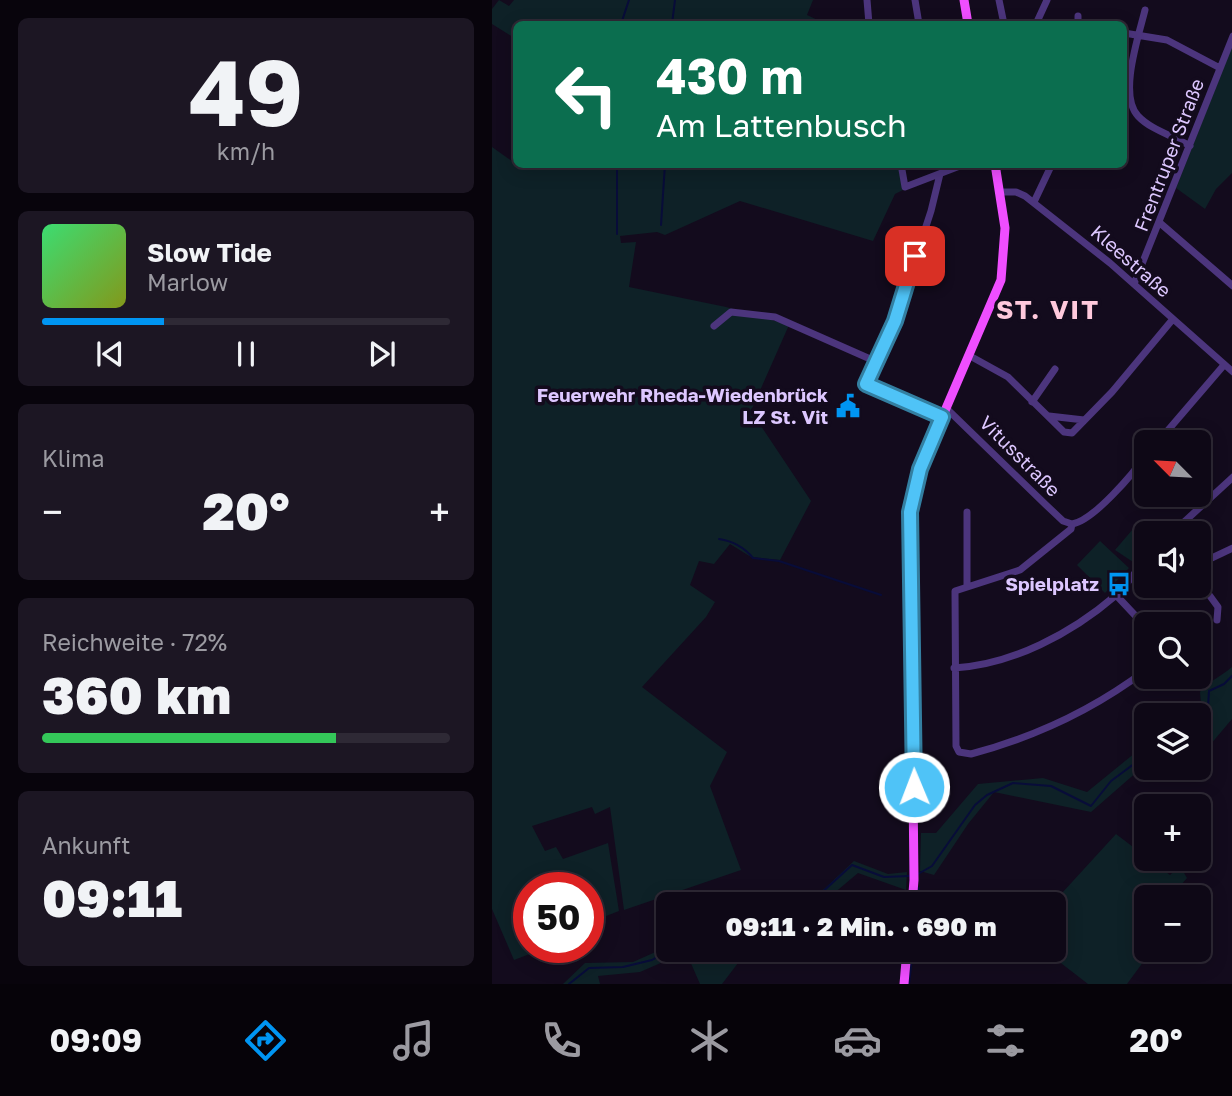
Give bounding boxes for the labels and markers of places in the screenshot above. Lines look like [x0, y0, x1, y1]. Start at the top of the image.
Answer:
pin [885, 226, 945, 286]
place label: Feuerwehr Rheda-Wiedenbrück LZ St. Vit [537, 383, 828, 428]
public building icon: Feuerwehr Rheda-Wiedenbrück LZ St. Vit [834, 392, 862, 420]
bus stop icon: Spielplatz [1105, 570, 1133, 598]
place label: Spielplatz [1005, 572, 1099, 595]

